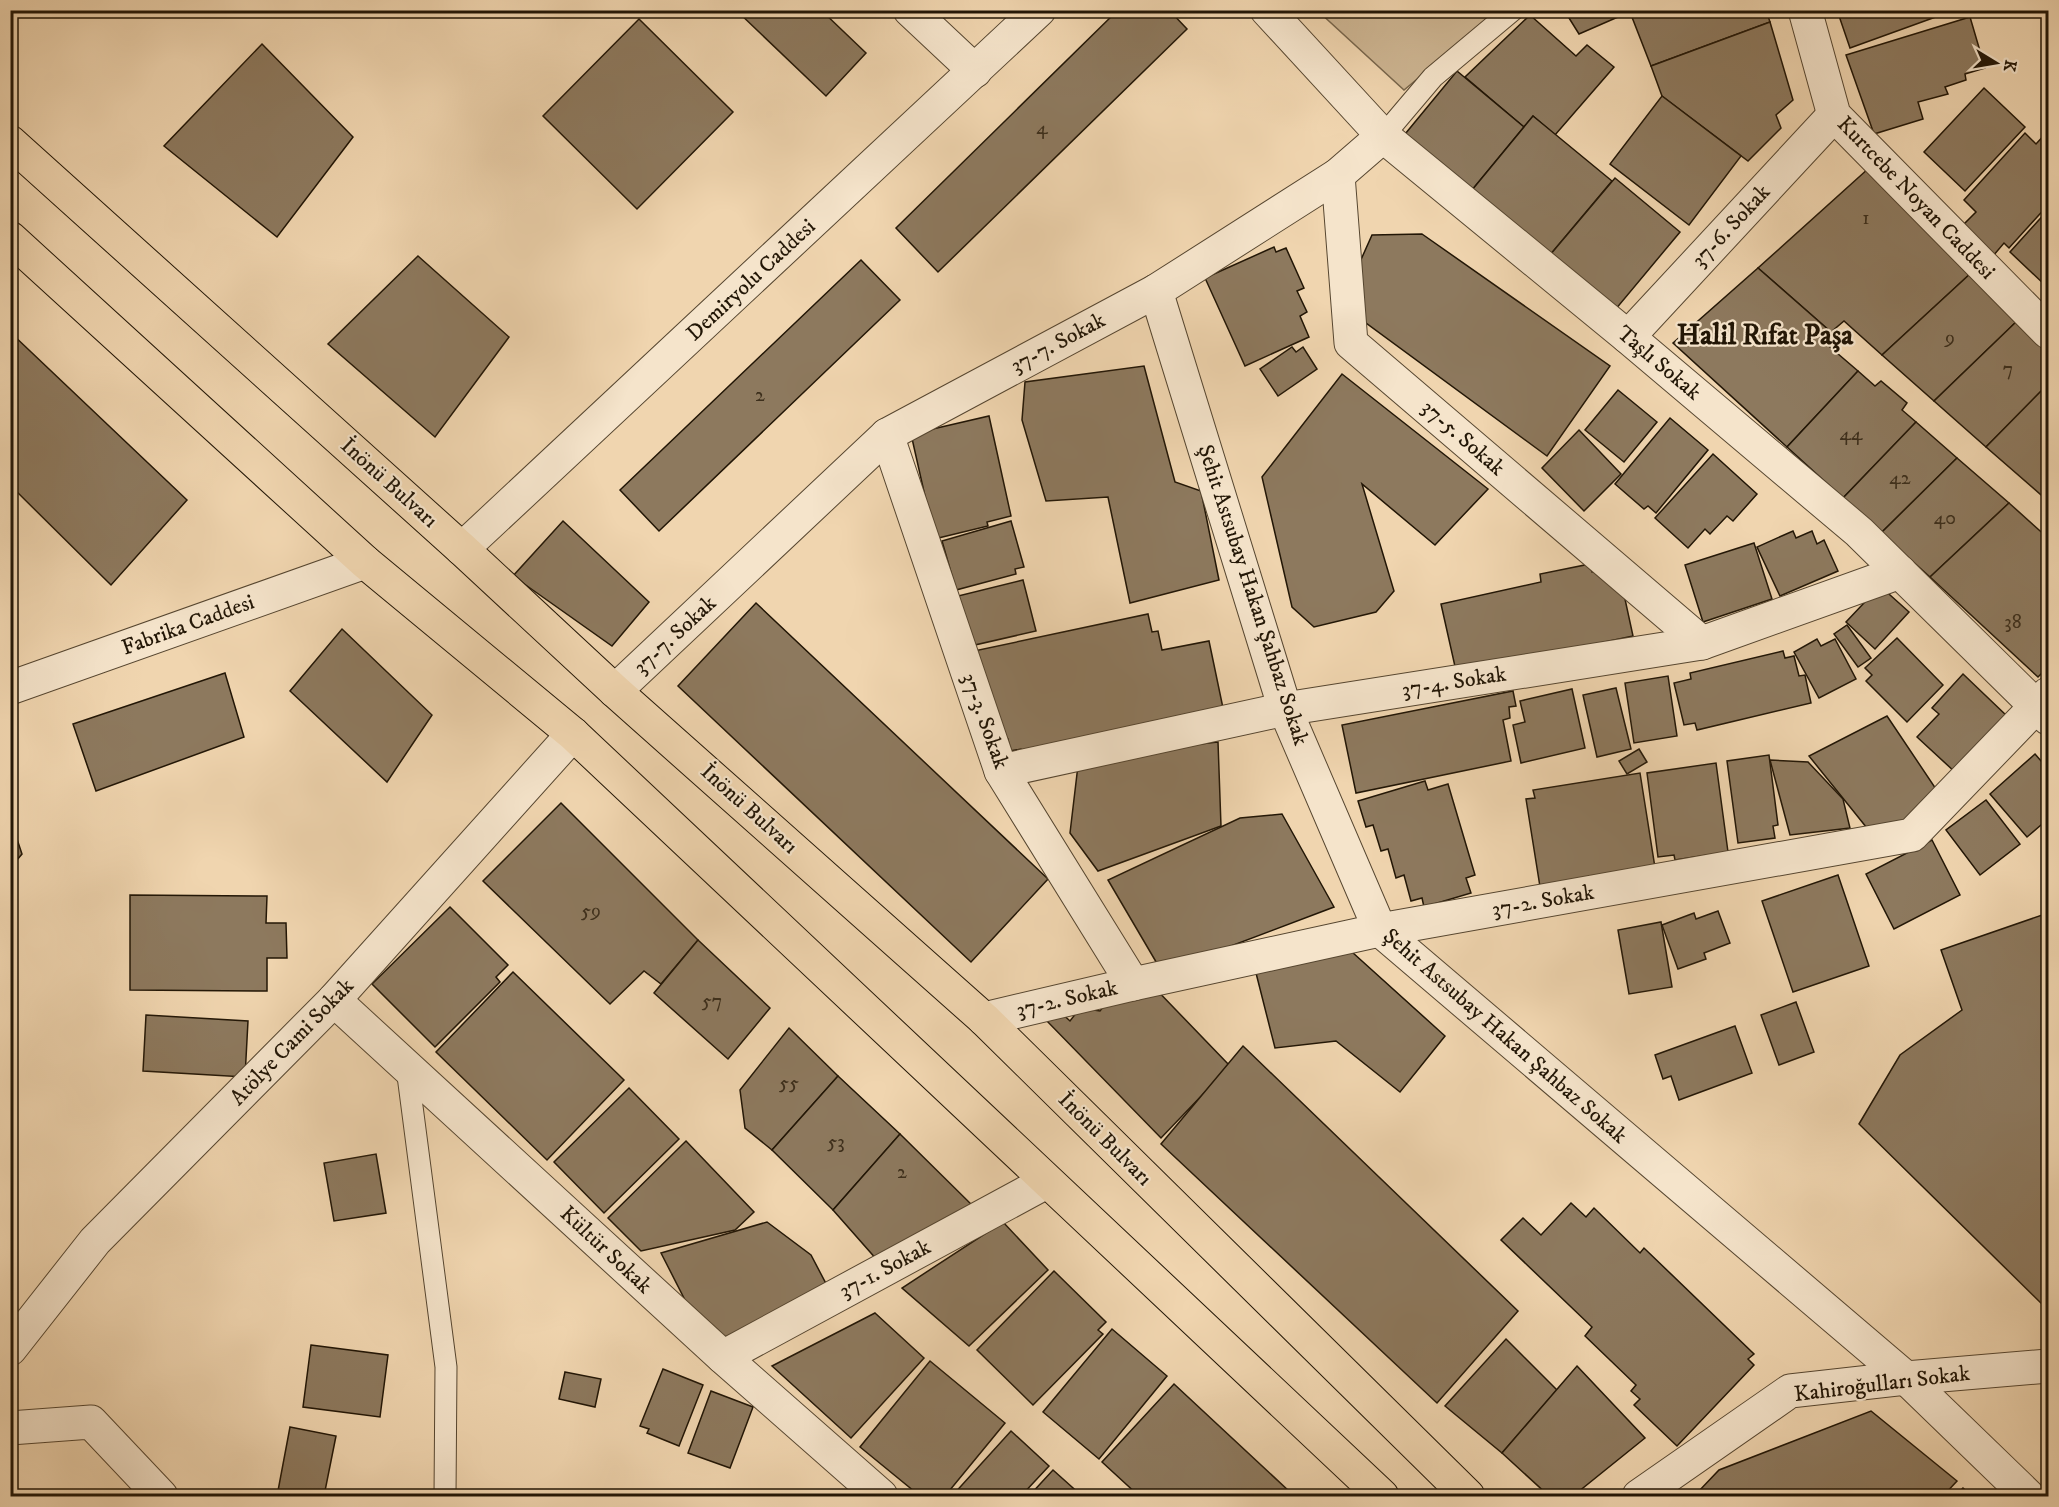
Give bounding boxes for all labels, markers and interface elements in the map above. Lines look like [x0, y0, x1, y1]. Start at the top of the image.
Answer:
north arrow [1966, 33, 2026, 93]
text: K [1999, 58, 2021, 74]
street label: Kurtcebe Noyan Caddesi [1831, 111, 2001, 285]
house number: 4 [1036, 116, 1048, 141]
street label: 37-6. Sokak [1686, 179, 1776, 273]
house number: 1 [1862, 206, 1870, 231]
street label: Demiryolu Caddesi [681, 213, 821, 347]
street label: 37-7. Sokak [1006, 307, 1110, 379]
district label: Halil Rıfat Paşa [1677, 318, 1854, 353]
street label: Taşlı Sokak [1611, 320, 1707, 406]
house number: 9 [1944, 326, 1955, 351]
house number: 7 [2003, 357, 2013, 382]
house number: 2 [755, 383, 765, 408]
street label: 37-5. Sokak [1416, 394, 1511, 482]
house number: 44 [1839, 422, 1863, 447]
street label: İnönü Bulvarı [335, 432, 443, 534]
street label: Şehit Astsubay Hakan Şahbaz Sokak [1192, 441, 1314, 749]
house number: 42 [1889, 466, 1911, 491]
house number: 40 [1934, 506, 1956, 531]
street label: Fabrika Caddesi [118, 588, 258, 662]
street label: 37-7. Sokak [628, 590, 722, 680]
house number: 38 [2004, 610, 2022, 635]
street label: 37-4. Sokak [1400, 660, 1508, 704]
street label: 37-3. Sokak [955, 669, 1015, 773]
street label: İnönü Bulvarı [695, 758, 803, 860]
street label: 37-2. Sokak [1490, 879, 1596, 923]
house number: 59 [581, 899, 601, 924]
street label: Şehit Astsubay Hakan Şahbaz Sokak [1377, 923, 1633, 1149]
street label: Atölye Cami Sokak [224, 973, 360, 1111]
street label: 37-2. Sokak [1014, 974, 1120, 1024]
house number: 57 [702, 989, 722, 1014]
house number: 55 [779, 1071, 799, 1096]
street label: İnönü Bulvarı [1052, 1086, 1158, 1192]
house number: 53 [827, 1130, 845, 1155]
house number: 2 [897, 1160, 907, 1185]
street label: Kültür Sokak [554, 1200, 658, 1300]
street label: 37-1. Sokak [834, 1234, 936, 1304]
street label: Kahiroğulları Sokak [1793, 1360, 1971, 1408]

